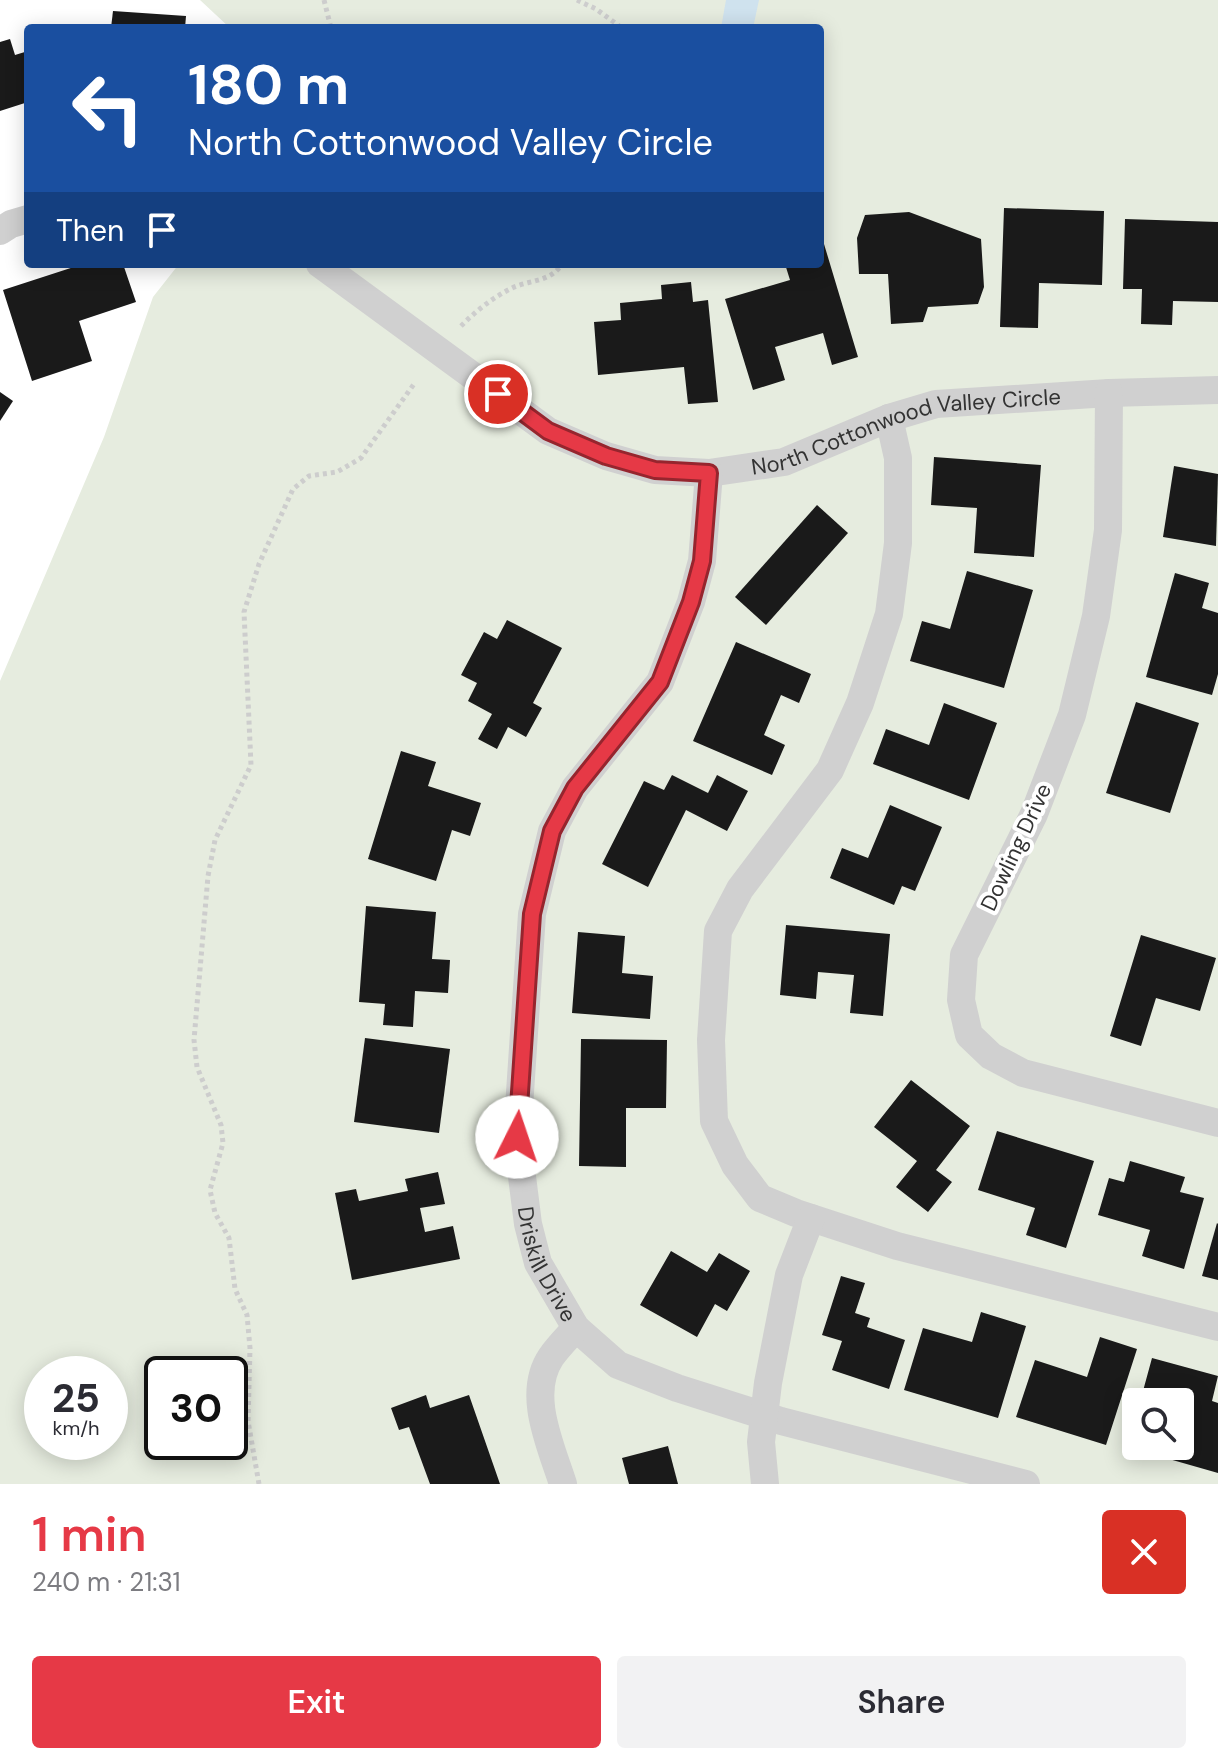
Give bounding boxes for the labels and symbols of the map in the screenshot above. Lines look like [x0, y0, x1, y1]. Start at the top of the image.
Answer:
pin [464, 360, 532, 428]
street label: North Cottonwood Valley Circle [749, 382, 1062, 481]
street label: Dowling Drive [974, 779, 1058, 915]
position arrow [475, 1095, 559, 1179]
street label: Driskill Drive [511, 1205, 584, 1327]
speed limit sign: 30 [144, 1356, 248, 1460]

